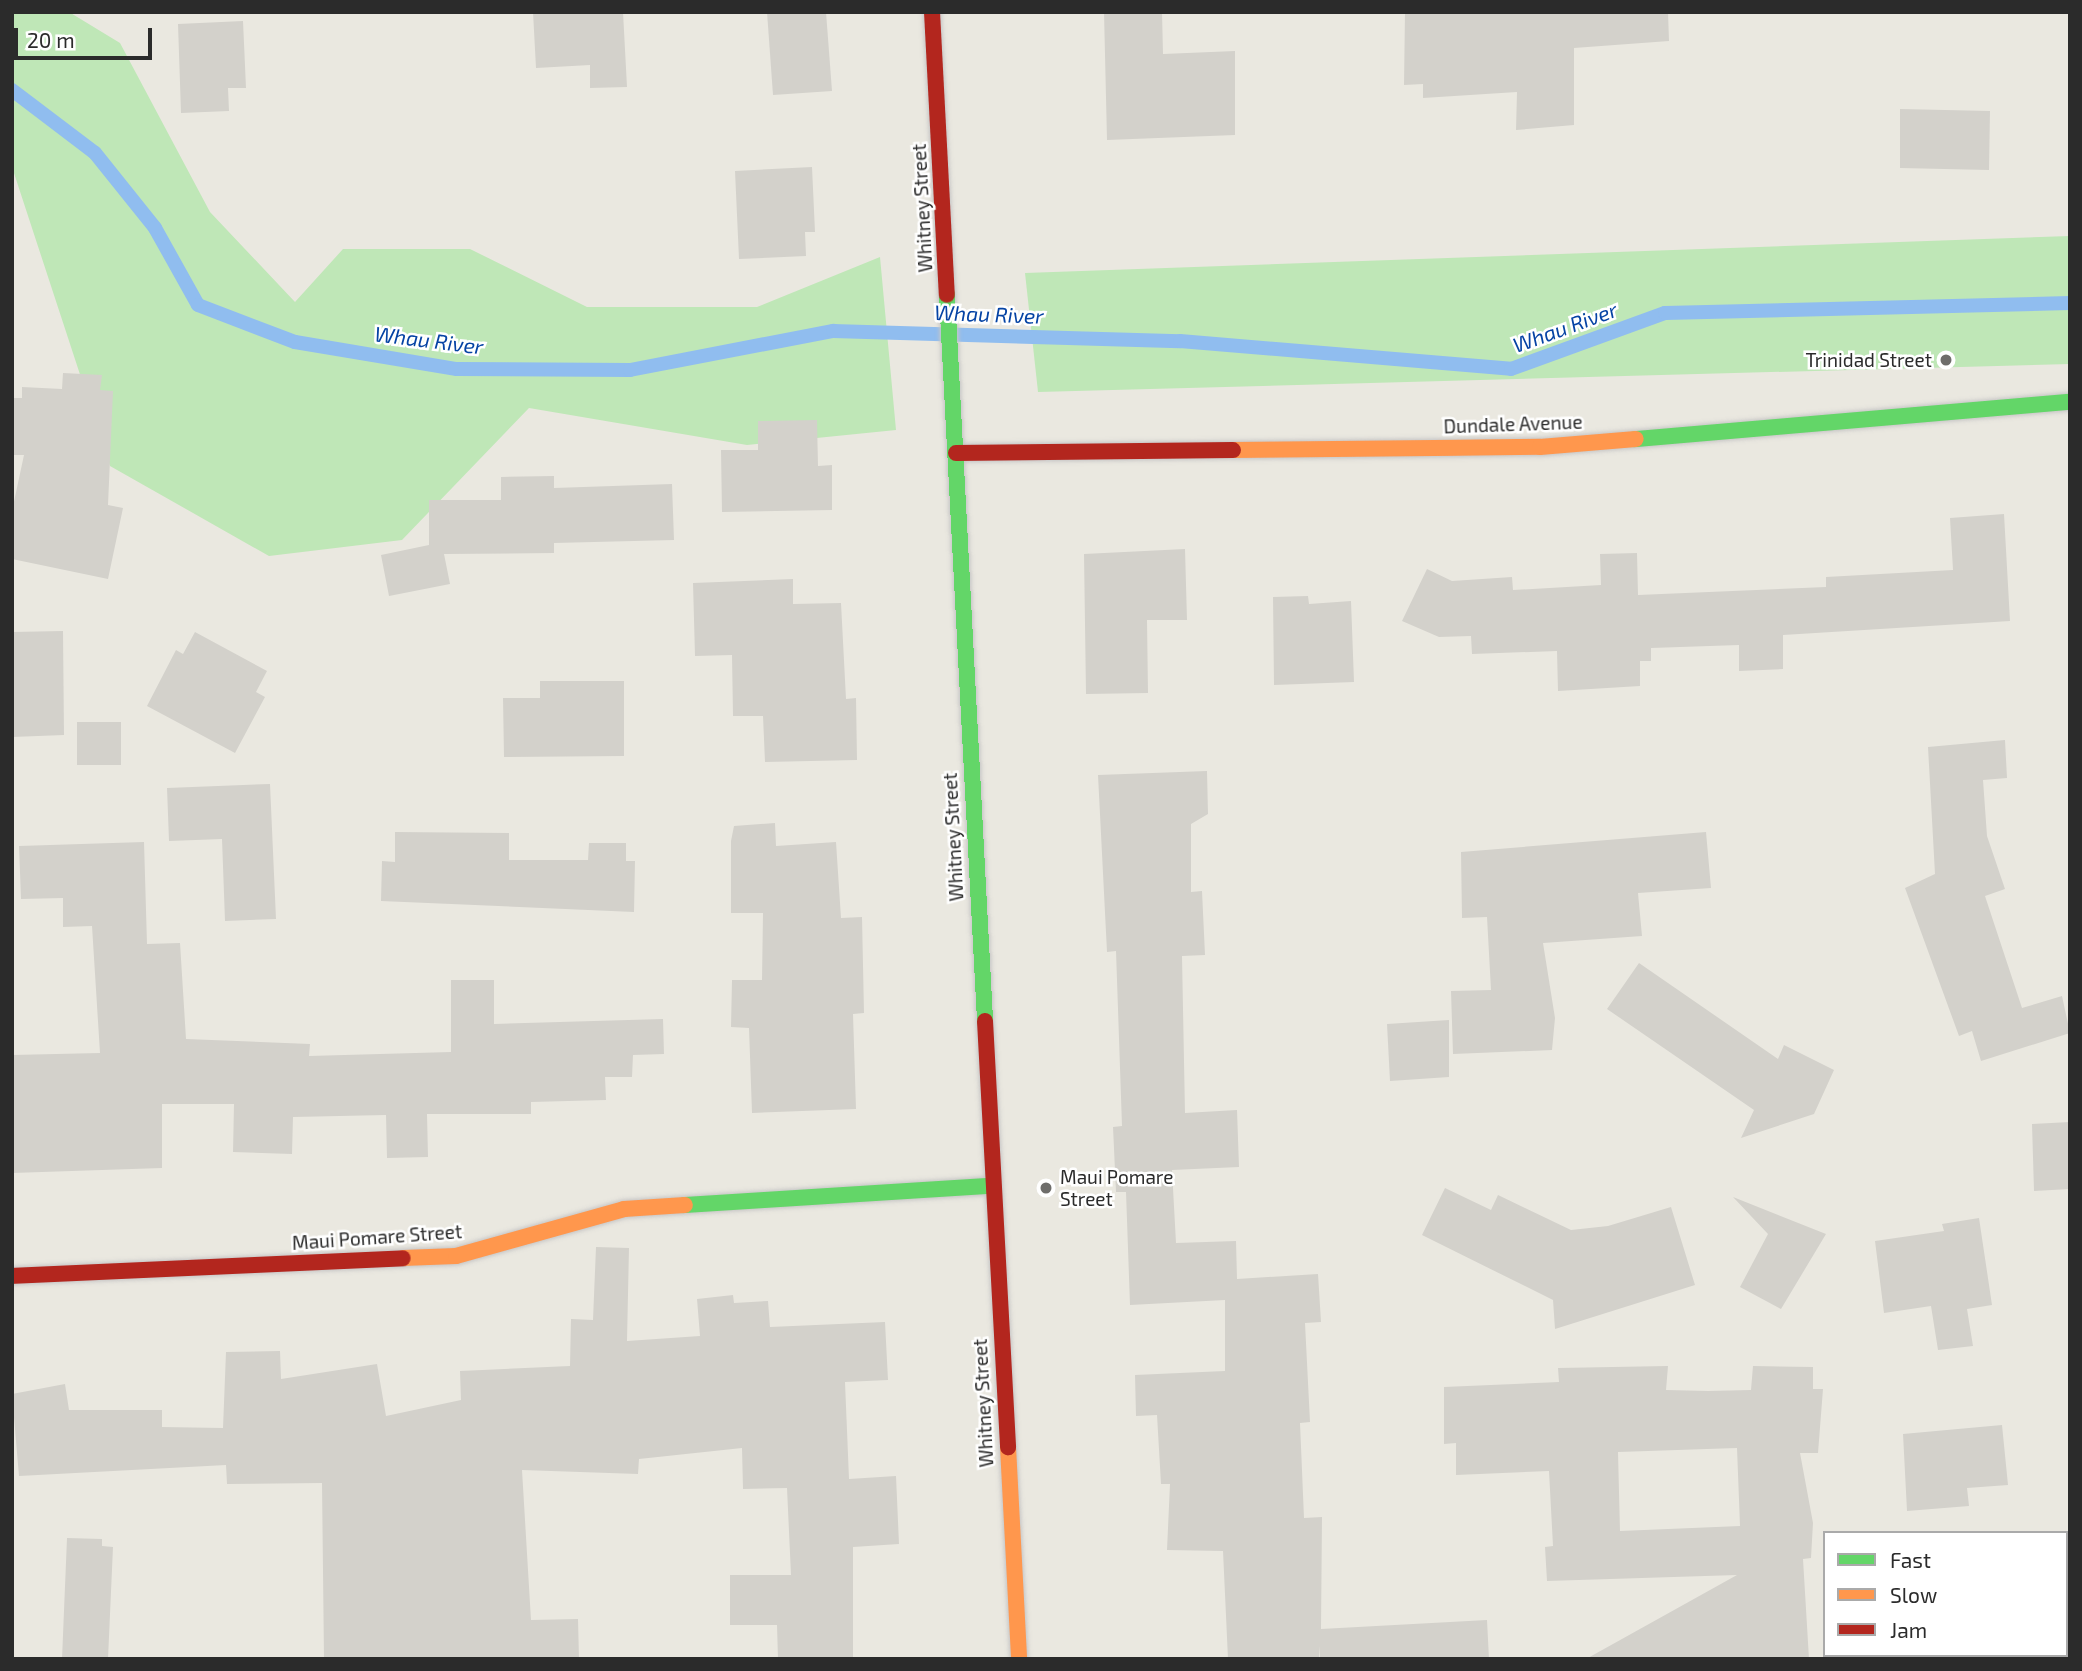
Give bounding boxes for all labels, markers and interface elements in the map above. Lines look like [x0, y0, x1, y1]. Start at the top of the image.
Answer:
scale bar [18, 14, 156, 58]
text: 20 m [27, 27, 75, 52]
street label: Whitney Street [907, 143, 937, 273]
water label: Whau River [1509, 296, 1621, 358]
water label: Whau River [934, 299, 1044, 329]
water label: Whau River [373, 321, 485, 359]
place label: Trinidad Street [1805, 349, 1932, 371]
marker: Trinidad Street [1938, 352, 1954, 368]
street label: Dundale Avenue [1443, 410, 1583, 438]
street label: Whitney Street [938, 772, 968, 902]
place label: Maui Pomare Street [1060, 1166, 1173, 1210]
marker: Maui Pomare Street [1038, 1180, 1054, 1196]
street label: Maui Pomare Street [291, 1220, 463, 1254]
street label: Whitney Street [968, 1338, 998, 1468]
legend [1823, 1531, 2068, 1657]
text: Fast [1890, 1547, 1931, 1572]
text: Slow [1890, 1582, 1937, 1607]
text: Jam [1890, 1617, 1927, 1642]

